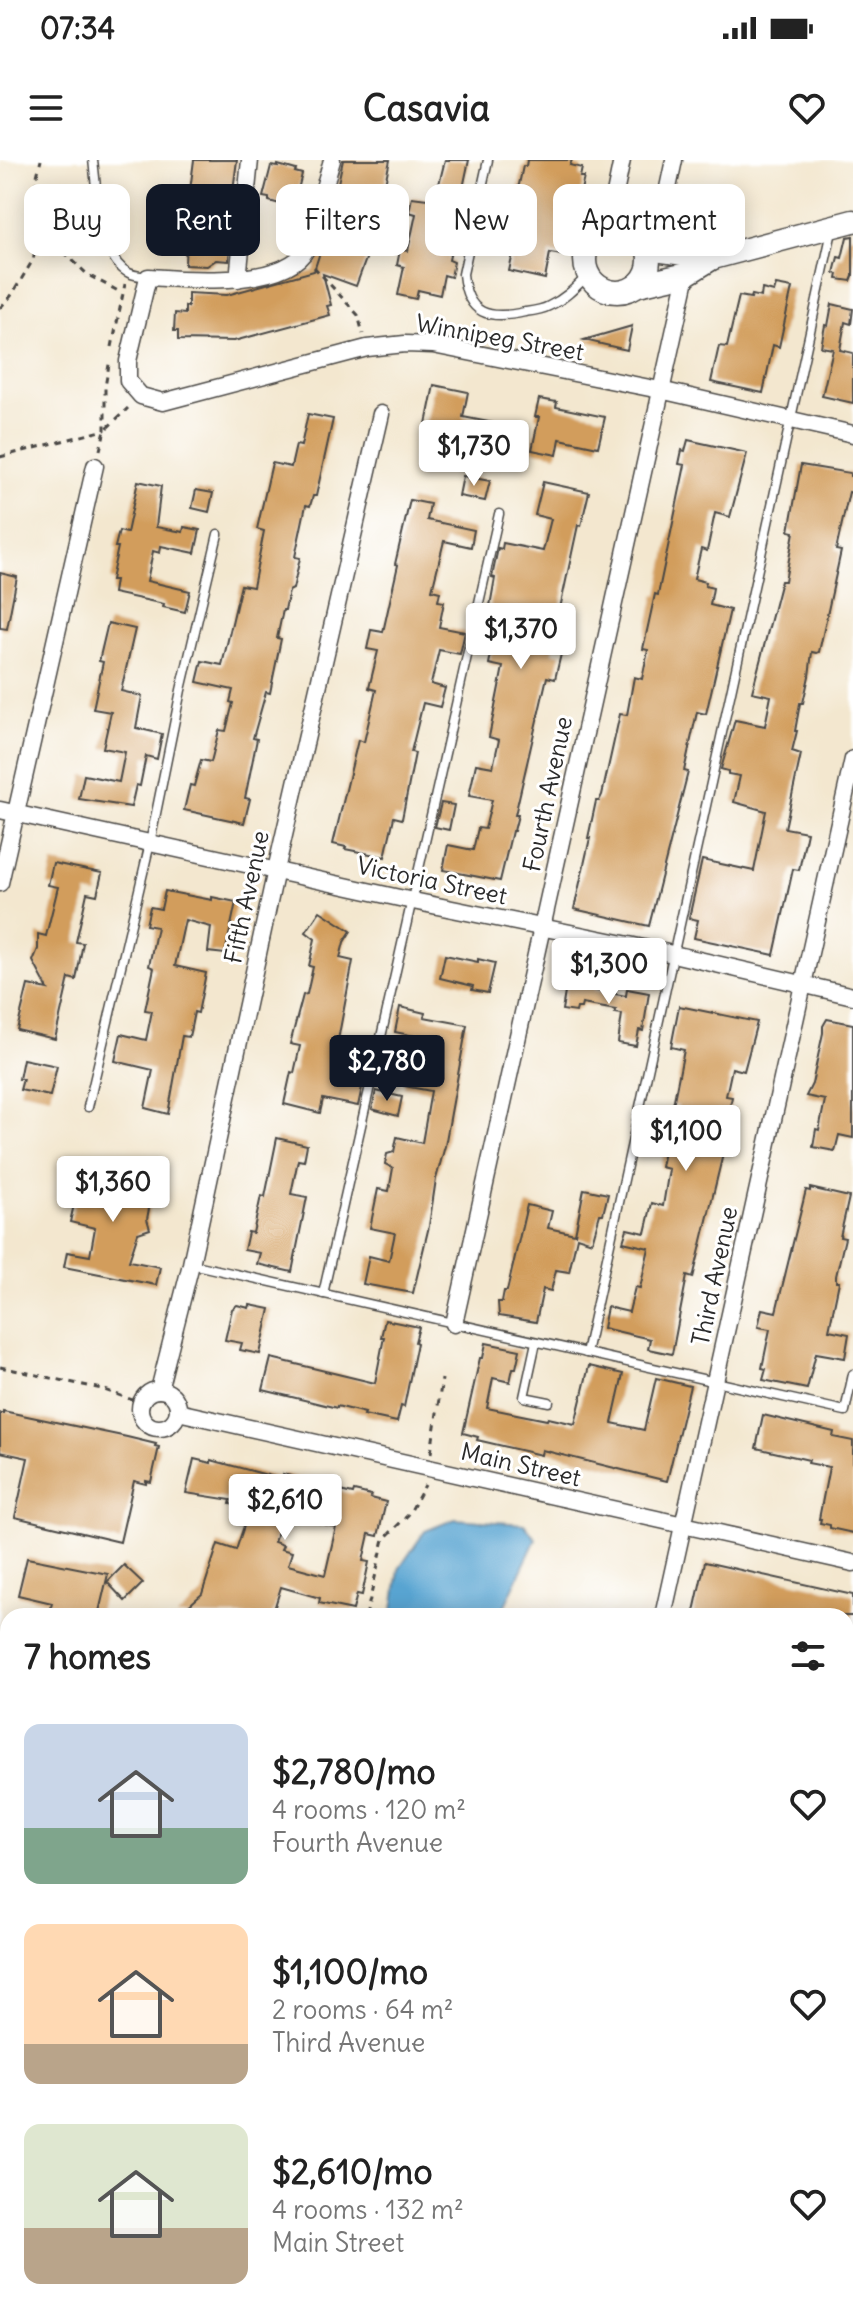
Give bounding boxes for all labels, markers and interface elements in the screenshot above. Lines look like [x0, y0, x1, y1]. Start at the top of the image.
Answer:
text: 07:34 [40, 9, 115, 47]
icon: menu [24, 86, 68, 130]
text: Casavia [363, 86, 490, 131]
icon: heart [785, 86, 829, 130]
chip: Buy [24, 184, 130, 256]
chip: Rent [146, 184, 260, 256]
chip: Filters [276, 184, 409, 256]
chip: New [425, 184, 537, 256]
chip: Apartment [553, 184, 745, 256]
street label: Winnipeg Street [414, 307, 586, 367]
pin: $1,730 [409, 420, 539, 488]
text: $1,730 [437, 429, 511, 462]
pin: $1,370 [456, 603, 586, 671]
text: $1,370 [484, 612, 558, 645]
street label: Fourth Avenue [516, 714, 578, 874]
street label: Fifth Avenue [217, 828, 275, 966]
street label: Victoria Street [354, 849, 510, 911]
pin: $1,300 [544, 938, 674, 1006]
text: $1,300 [570, 947, 648, 980]
pin: $2,780 [322, 1035, 452, 1103]
text: $2,780 [348, 1044, 426, 1077]
pin: $1,100 [621, 1105, 751, 1173]
text: $1,100 [649, 1114, 723, 1147]
pin: $1,360 [48, 1156, 178, 1224]
text: $1,360 [75, 1165, 151, 1198]
street label: Third Avenue [685, 1204, 743, 1348]
street label: Main Street [458, 1436, 584, 1492]
pin: $2,610 [220, 1474, 350, 1542]
text: $2,610 [247, 1483, 323, 1516]
icon: filters [786, 1634, 830, 1678]
text: 7 homes [24, 1635, 151, 1678]
text: $2,780/mo [272, 1750, 436, 1793]
icon: home [88, 1756, 184, 1852]
icon: heart [786, 1782, 830, 1826]
text: 4 rooms · 120 m² [272, 1793, 466, 1826]
text: Fourth Avenue [272, 1826, 443, 1859]
text: $1,100/mo [272, 1950, 428, 1993]
icon: home [88, 1956, 184, 2052]
icon: heart [786, 1982, 830, 2026]
text: 2 rooms · 64 m² [272, 1993, 454, 2026]
text: Third Avenue [272, 2026, 425, 2059]
text: $2,610/mo [272, 2150, 433, 2193]
icon: home [88, 2156, 184, 2252]
icon: heart [786, 2182, 830, 2226]
text: 4 rooms · 132 m² [272, 2193, 464, 2226]
text: Main Street [272, 2226, 404, 2259]

